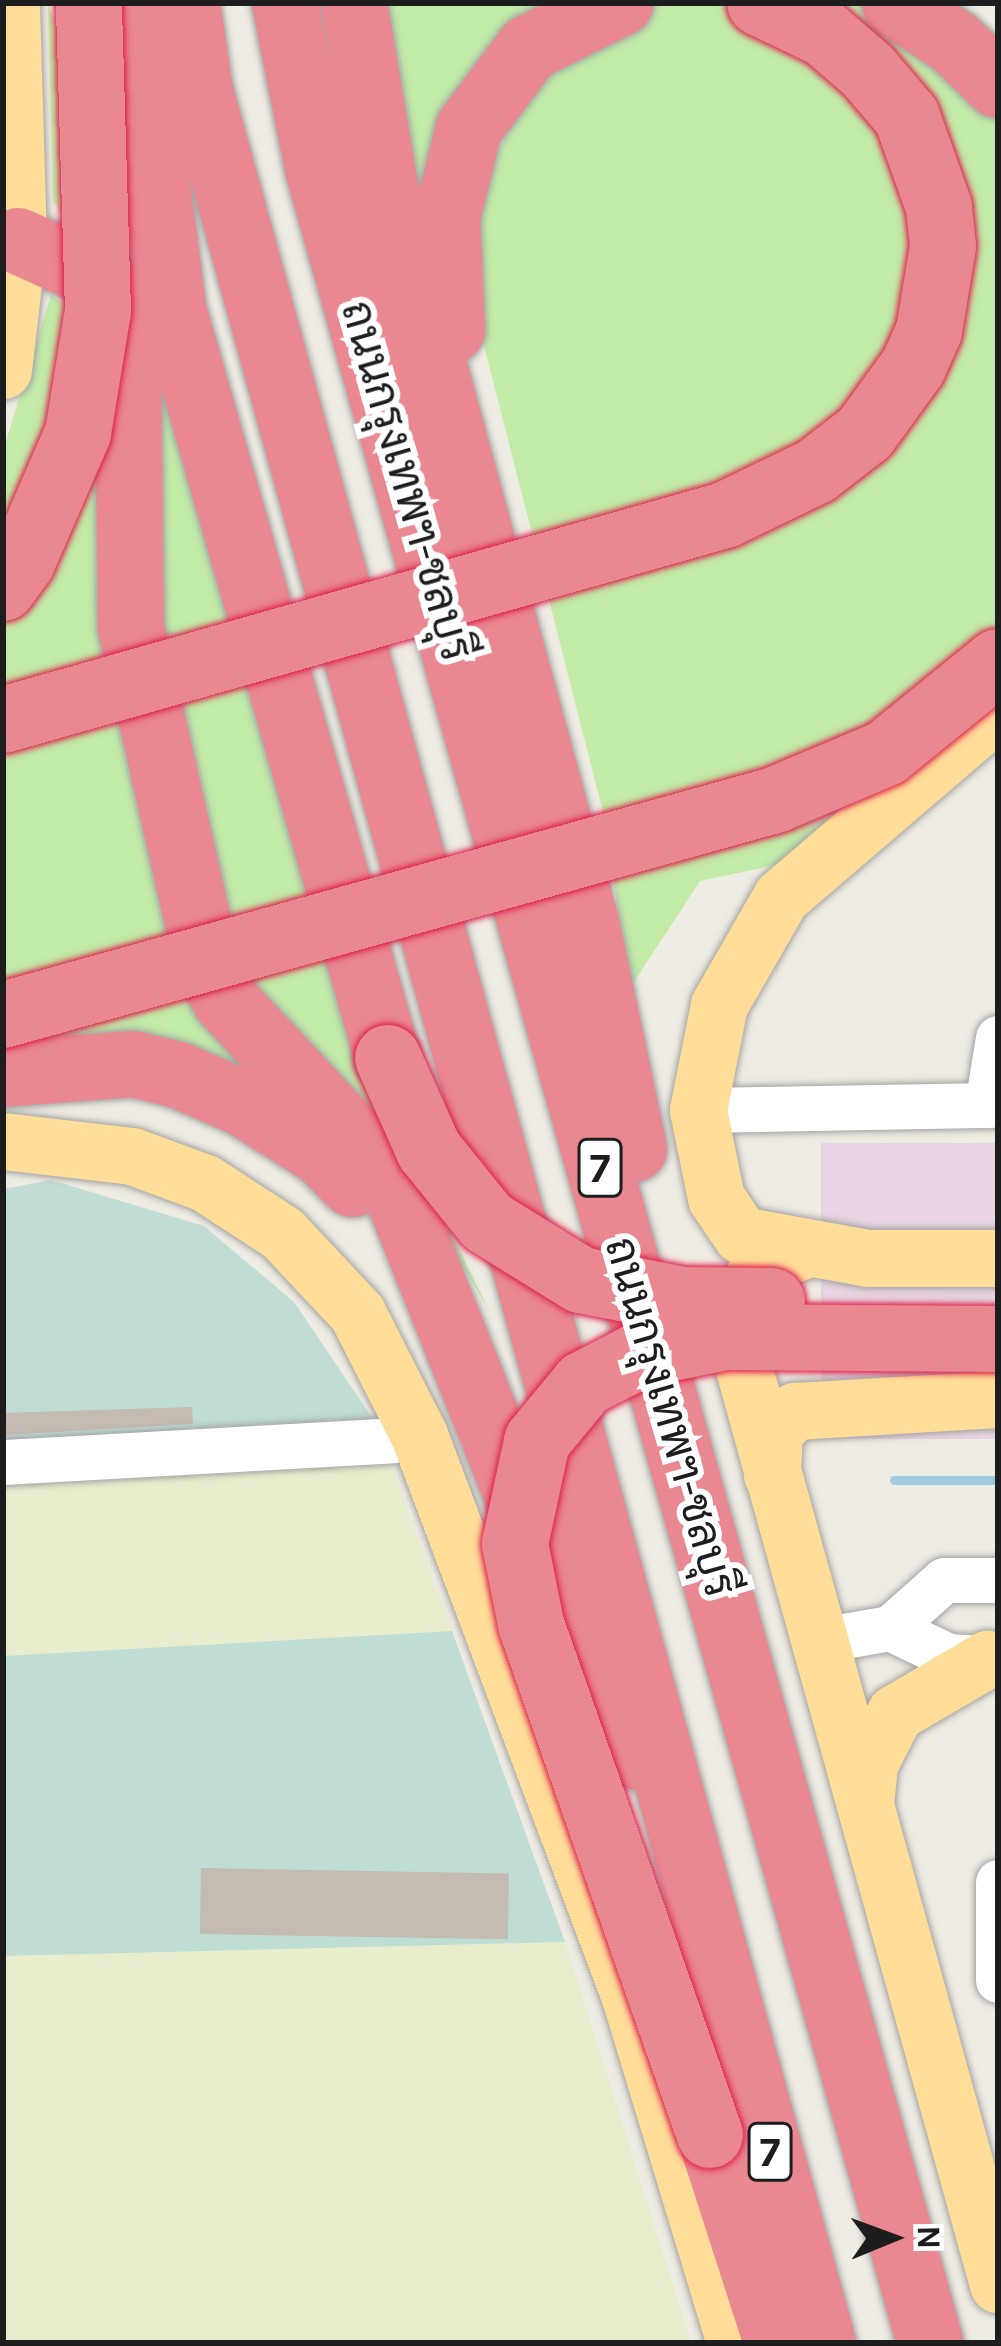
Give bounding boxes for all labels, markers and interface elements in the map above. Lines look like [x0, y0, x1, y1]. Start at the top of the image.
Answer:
street label: ถนนกรุงเทพฯ-ชลบุรี [329, 295, 483, 667]
road number: 7 [576, 1132, 624, 1204]
street label: ถนนกรุงเทพฯ-ชลบุรี [593, 1231, 747, 1603]
road number: 7 [746, 2116, 794, 2188]
north arrow [833, 2178, 953, 2298]
text: N [910, 2225, 948, 2250]

